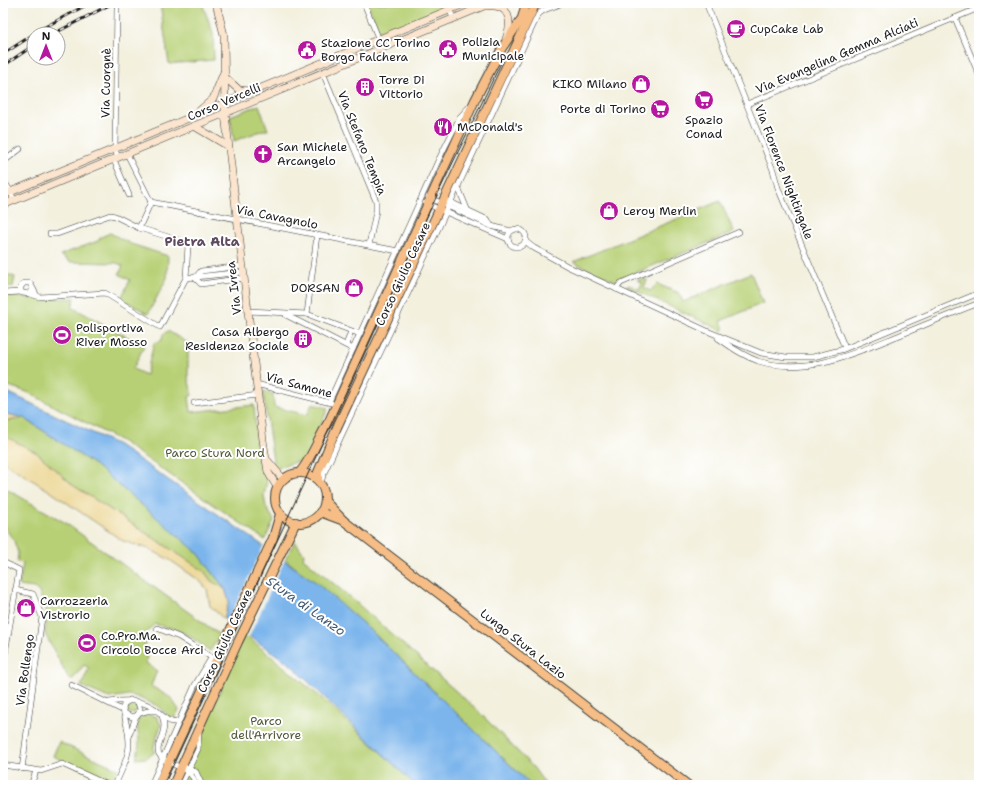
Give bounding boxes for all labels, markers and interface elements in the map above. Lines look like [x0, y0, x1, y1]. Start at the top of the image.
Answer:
street label: Via Evangelina Gemma Alciati [753, 14, 921, 98]
cafe icon: CupCake Lab [725, 18, 747, 40]
place label: CupCake Lab [750, 21, 824, 37]
north arrow [26, 26, 66, 66]
text: N [42, 29, 51, 44]
place label: Polizia Municipale [462, 34, 524, 64]
place label: Stazione CC Torino Borgo Falchera [321, 35, 430, 65]
public building icon: Polizia Municipale [437, 38, 459, 60]
public building icon: Stazione CC Torino Borgo Falchera [296, 39, 318, 61]
street label: Via Cuorgnè [97, 47, 115, 118]
place label: Torre Di Vittorio [379, 72, 425, 102]
shop icon: KIKO Milano [630, 73, 652, 95]
building icon: Torre Di Vittorio [354, 76, 376, 98]
place label: KIKO Milano [552, 76, 627, 92]
street label: Corso Vercelli [185, 79, 263, 125]
street label: Via Stefano Tempia [334, 88, 390, 198]
supermarket icon: Spazio Conad [693, 89, 715, 111]
supermarket icon: Porte di Torino [649, 98, 671, 120]
place label: Porte di Torino [560, 101, 646, 117]
street label: Via Florence Nightingale [751, 102, 817, 242]
place label: Spazio Conad [685, 112, 723, 142]
restaurant icon: McDonald's [432, 116, 454, 138]
place label: McDonald's [457, 119, 523, 135]
place label: San Michele Arcangelo [277, 139, 348, 169]
church icon: San Michele Arcangelo [252, 143, 274, 165]
shop icon: Leroy Merlin [598, 200, 620, 222]
street label: Via Cavagnolo [235, 201, 319, 233]
place label: Leroy Merlin [623, 203, 697, 219]
street label: Corso Giulio Cesare [372, 219, 434, 328]
district label: Pietra Alta [164, 233, 240, 250]
street label: Via Ivrea [223, 259, 245, 316]
shop icon: DORSAN [343, 277, 365, 299]
place label: DORSAN [291, 280, 340, 296]
place label: Polisportiva River Mosso [76, 320, 147, 350]
sports icon: Polisportiva River Mosso [51, 324, 73, 346]
place label: Casa Albergo Residenza Sociale [185, 324, 289, 354]
building icon: Casa Albergo Residenza Sociale [292, 328, 314, 350]
street label: Via Samone [264, 368, 334, 402]
park label: Parco Stura Nord [165, 445, 265, 461]
water label: Stura di Lanzo [263, 572, 349, 640]
street label: Corso Giulio Cesare [194, 586, 256, 695]
place label: Carrozzeria Vistrorio [40, 593, 109, 623]
shop icon: Carrozzeria Vistrorio [15, 597, 37, 619]
street label: Lungo Stura Lazio [477, 605, 569, 683]
place label: Co.Pro.Ma. Circolo Bocce Arci [101, 628, 204, 658]
sports icon: Co.Pro.Ma. Circolo Bocce Arci [76, 632, 98, 654]
street label: Via Bollengo [12, 633, 38, 707]
park label: Parco dell'Arrivore [231, 713, 301, 743]

